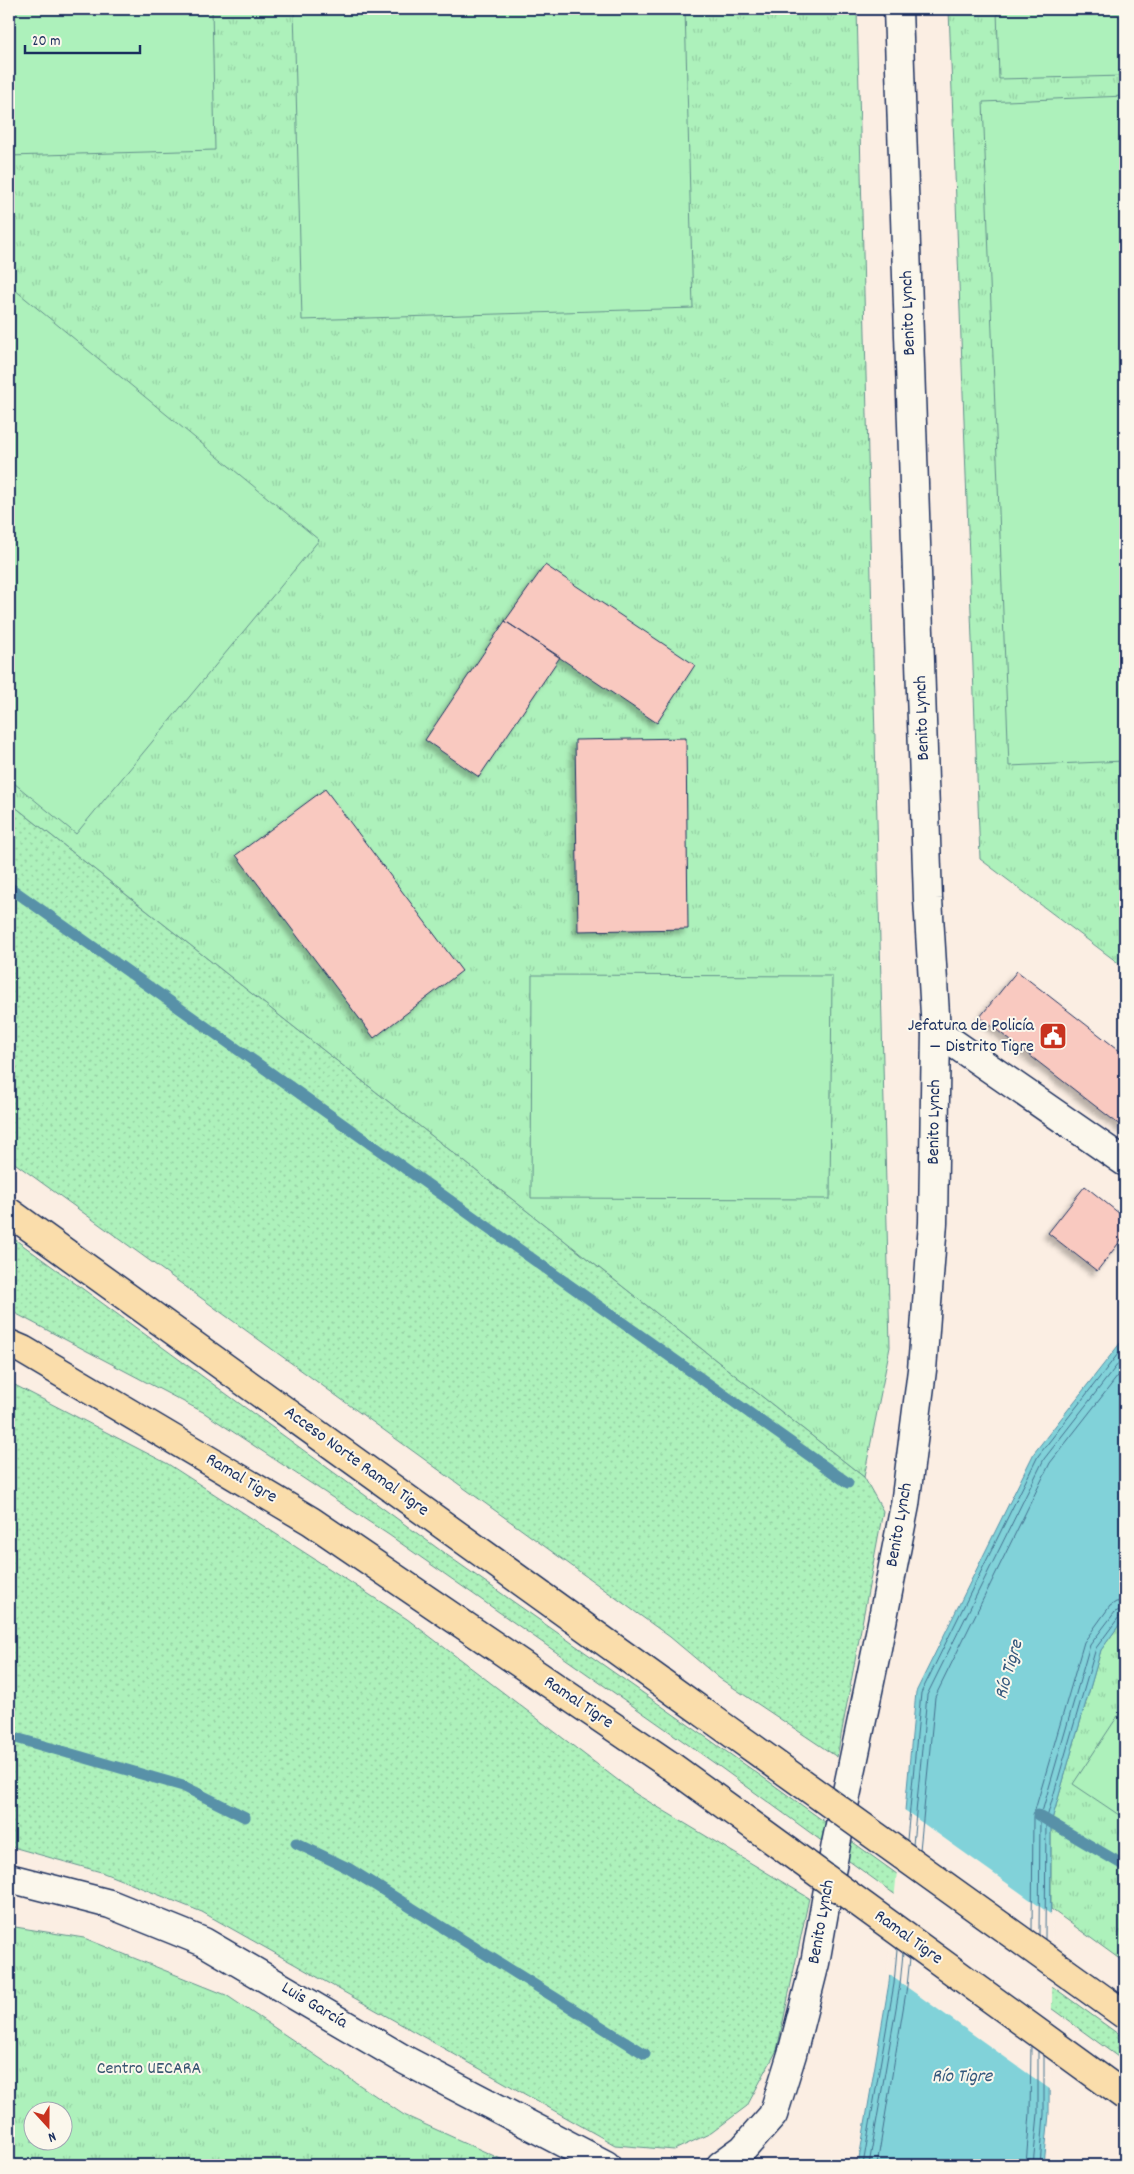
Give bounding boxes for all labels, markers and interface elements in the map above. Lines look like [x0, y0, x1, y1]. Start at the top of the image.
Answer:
scale bar [25, 22, 140, 54]
text: 20 m [32, 31, 60, 53]
street label: Benito Lynch [895, 270, 923, 356]
street label: Benito Lynch [909, 675, 937, 761]
place label: Jefatura de Policía — Distrito Tigre [908, 1014, 1035, 1060]
public building icon: Jefatura de Policía — Distrito Tigre [1038, 1021, 1068, 1051]
street label: Benito Lynch [922, 1079, 948, 1165]
street label: Acceso Norte Ramal Tigre [278, 1401, 434, 1523]
street label: Ramal Tigre [201, 1448, 282, 1510]
street label: Benito Lynch [880, 1481, 920, 1569]
water label: Río Tigre [989, 1636, 1032, 1703]
street label: Ramal Tigre [538, 1670, 618, 1736]
street label: Benito Lynch [802, 1878, 842, 1966]
street label: Ramal Tigre [869, 1905, 948, 1971]
street label: Luis García [276, 1976, 352, 2036]
park label: Centro UECARA [97, 2057, 202, 2082]
water label: Río Tigre [932, 2064, 994, 2091]
north arrow [22, 2102, 72, 2152]
text: N [45, 2126, 59, 2147]

